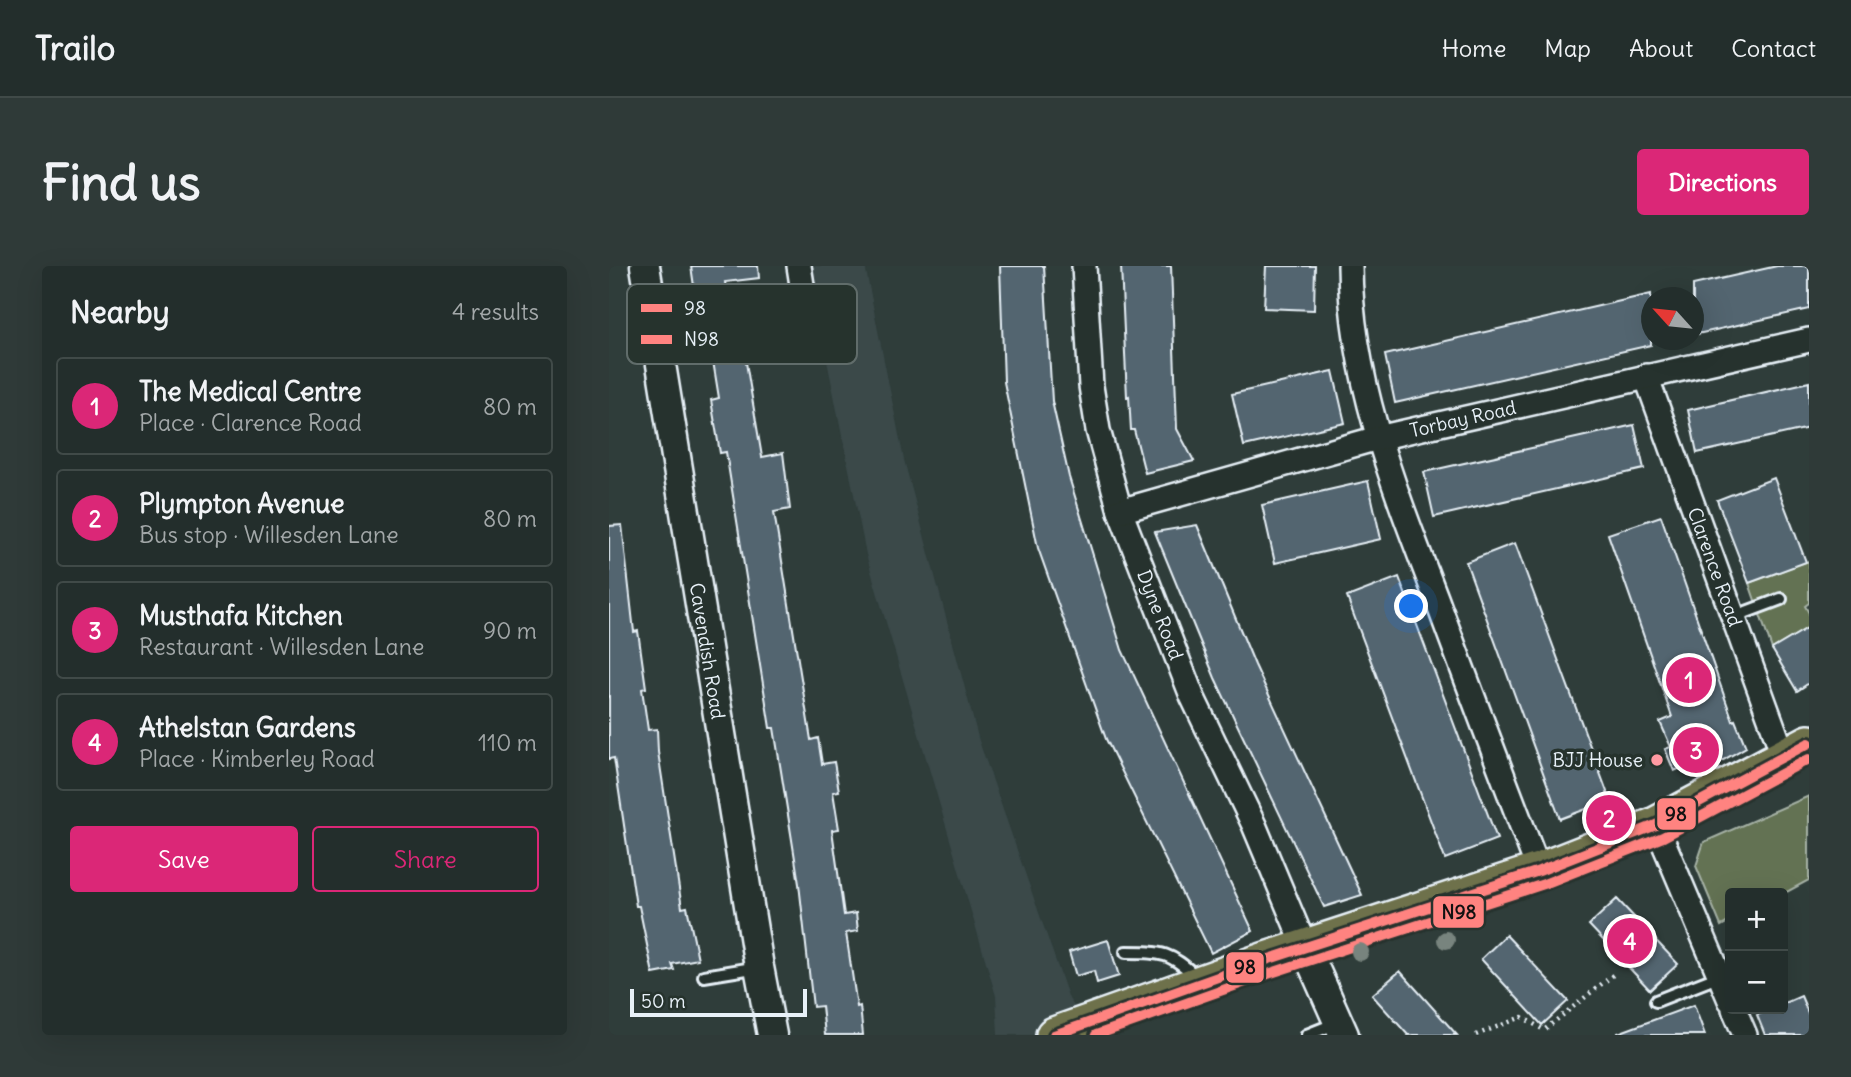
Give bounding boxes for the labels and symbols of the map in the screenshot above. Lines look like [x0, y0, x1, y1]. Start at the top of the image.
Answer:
legend [627, 284, 857, 364]
north arrow [1641, 287, 1704, 350]
text: 98 [684, 296, 706, 320]
text: N98 [684, 327, 719, 351]
street label: Torbay Road [1407, 395, 1518, 442]
street label: Clarence Road [1683, 504, 1748, 630]
street label: Dyne Road [1132, 566, 1189, 663]
street label: Cavendish Road [685, 581, 731, 721]
your location [1394, 589, 1428, 623]
pin: 1 [1666, 654, 1712, 706]
pin: 3 [1673, 724, 1719, 776]
place label: BJJ House [1553, 748, 1643, 772]
marker: BJJ House [1649, 752, 1665, 768]
pin: 2 [1586, 792, 1632, 844]
line badge: 98 [1656, 797, 1697, 831]
text: 98 [1665, 802, 1687, 826]
line badge: N98 [1432, 895, 1485, 929]
text: N98 [1442, 900, 1477, 924]
pin: 4 [1607, 915, 1653, 967]
line badge: 98 [1225, 951, 1265, 984]
text: 98 [1234, 955, 1256, 979]
scale bar [630, 986, 807, 1018]

